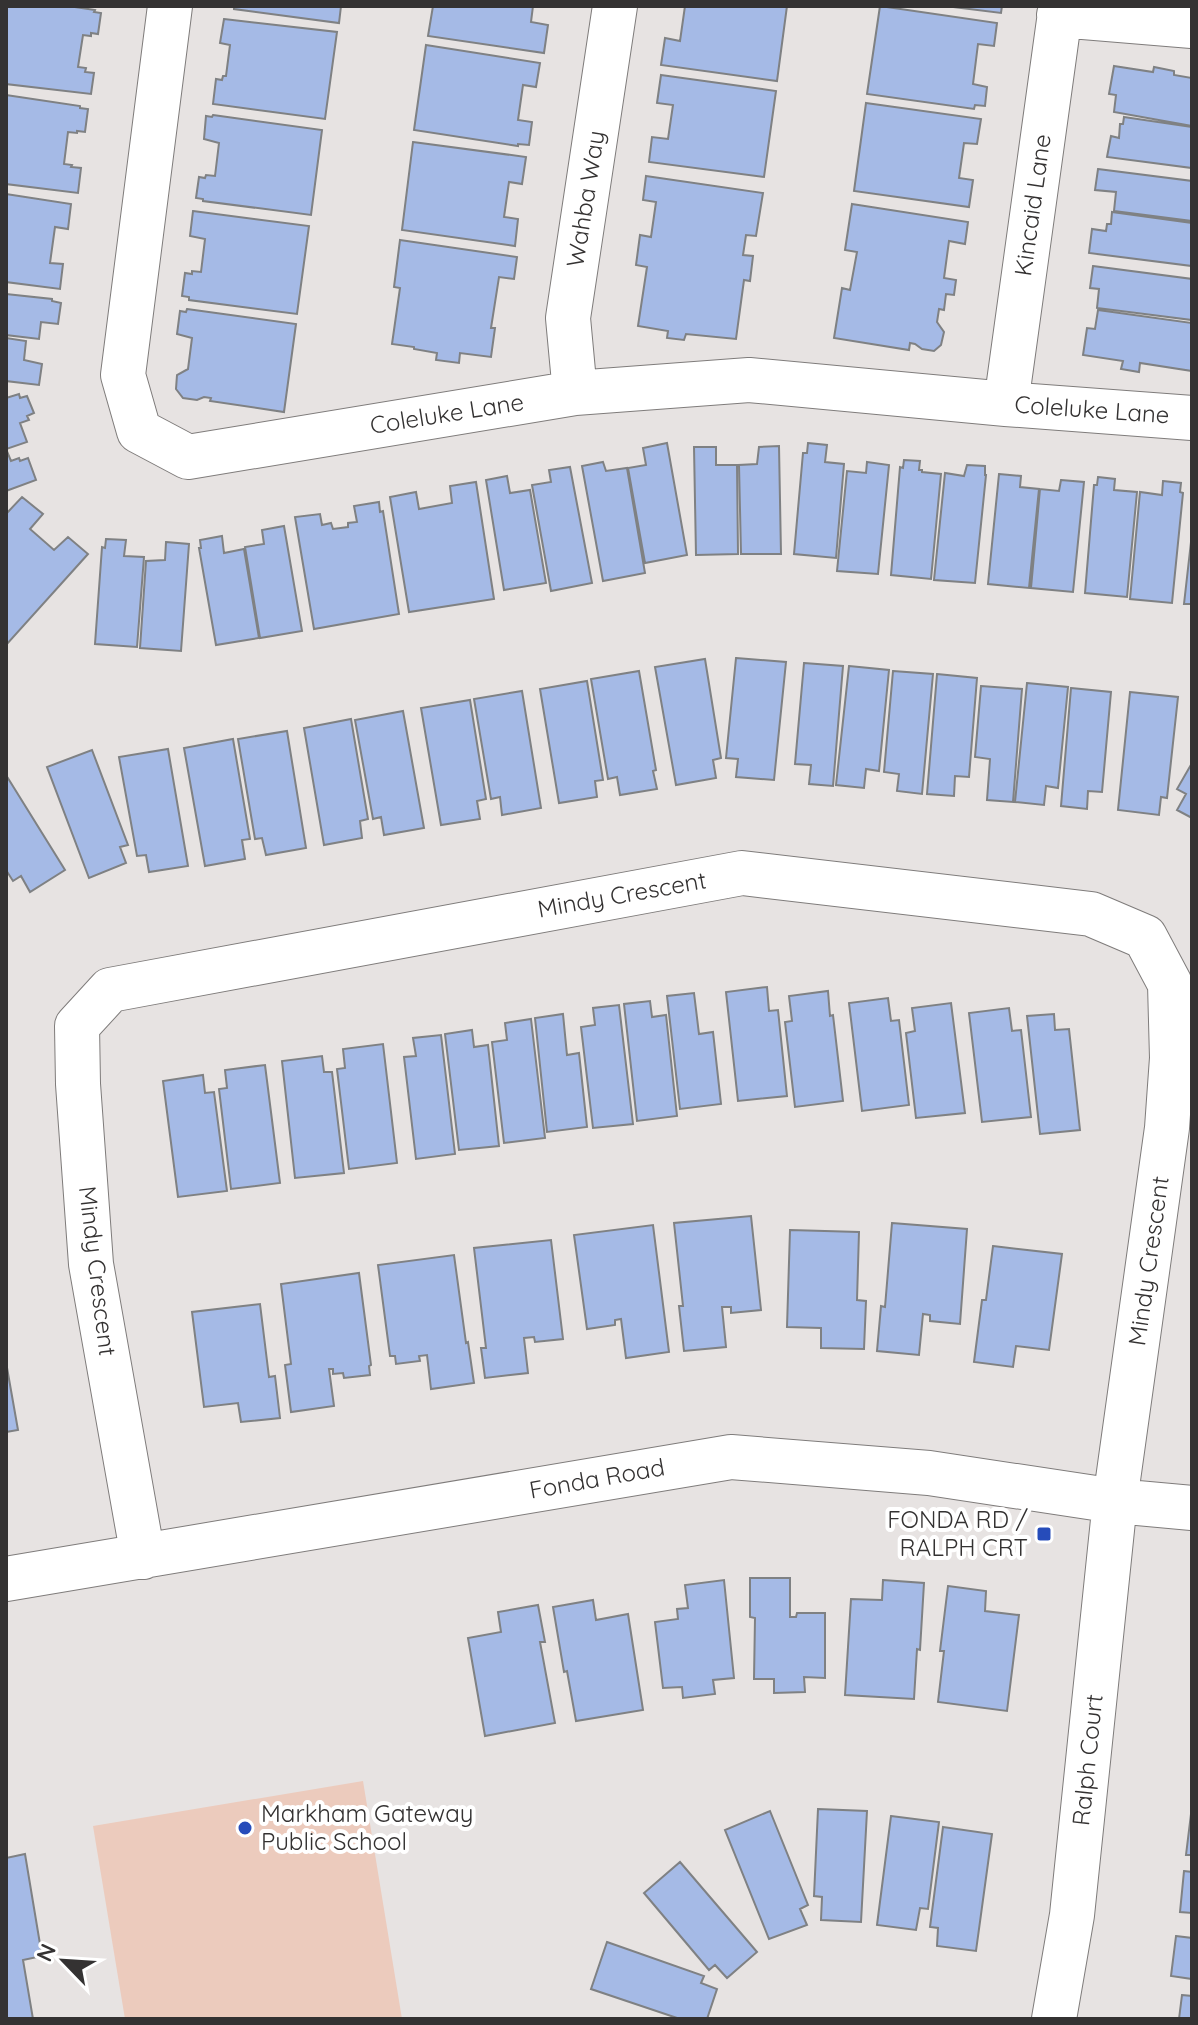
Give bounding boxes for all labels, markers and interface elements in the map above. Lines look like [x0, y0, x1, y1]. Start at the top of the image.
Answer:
street label: Wahba Way [559, 128, 611, 269]
street label: Kincaid Lane [1007, 132, 1057, 278]
street label: Coleluke Lane [368, 386, 526, 440]
street label: Coleluke Lane [1014, 389, 1171, 429]
street label: Mindy Crescent [535, 864, 709, 924]
street label: Mindy Crescent [1121, 1174, 1175, 1348]
street label: Mindy Crescent [73, 1184, 123, 1357]
street label: Fonda Road [527, 1451, 667, 1505]
place label: FONDA RD / RALPH CRT [887, 1504, 1028, 1562]
marker: FONDA RD / RALPH CRT [1035, 1525, 1053, 1543]
street label: Ralph Court [1065, 1693, 1109, 1827]
place label: Markham Gateway Public School [261, 1798, 473, 1856]
marker: Markham Gateway Public School [236, 1819, 254, 1837]
north arrow [24, 1921, 104, 2001]
text: N [30, 1939, 62, 1966]

